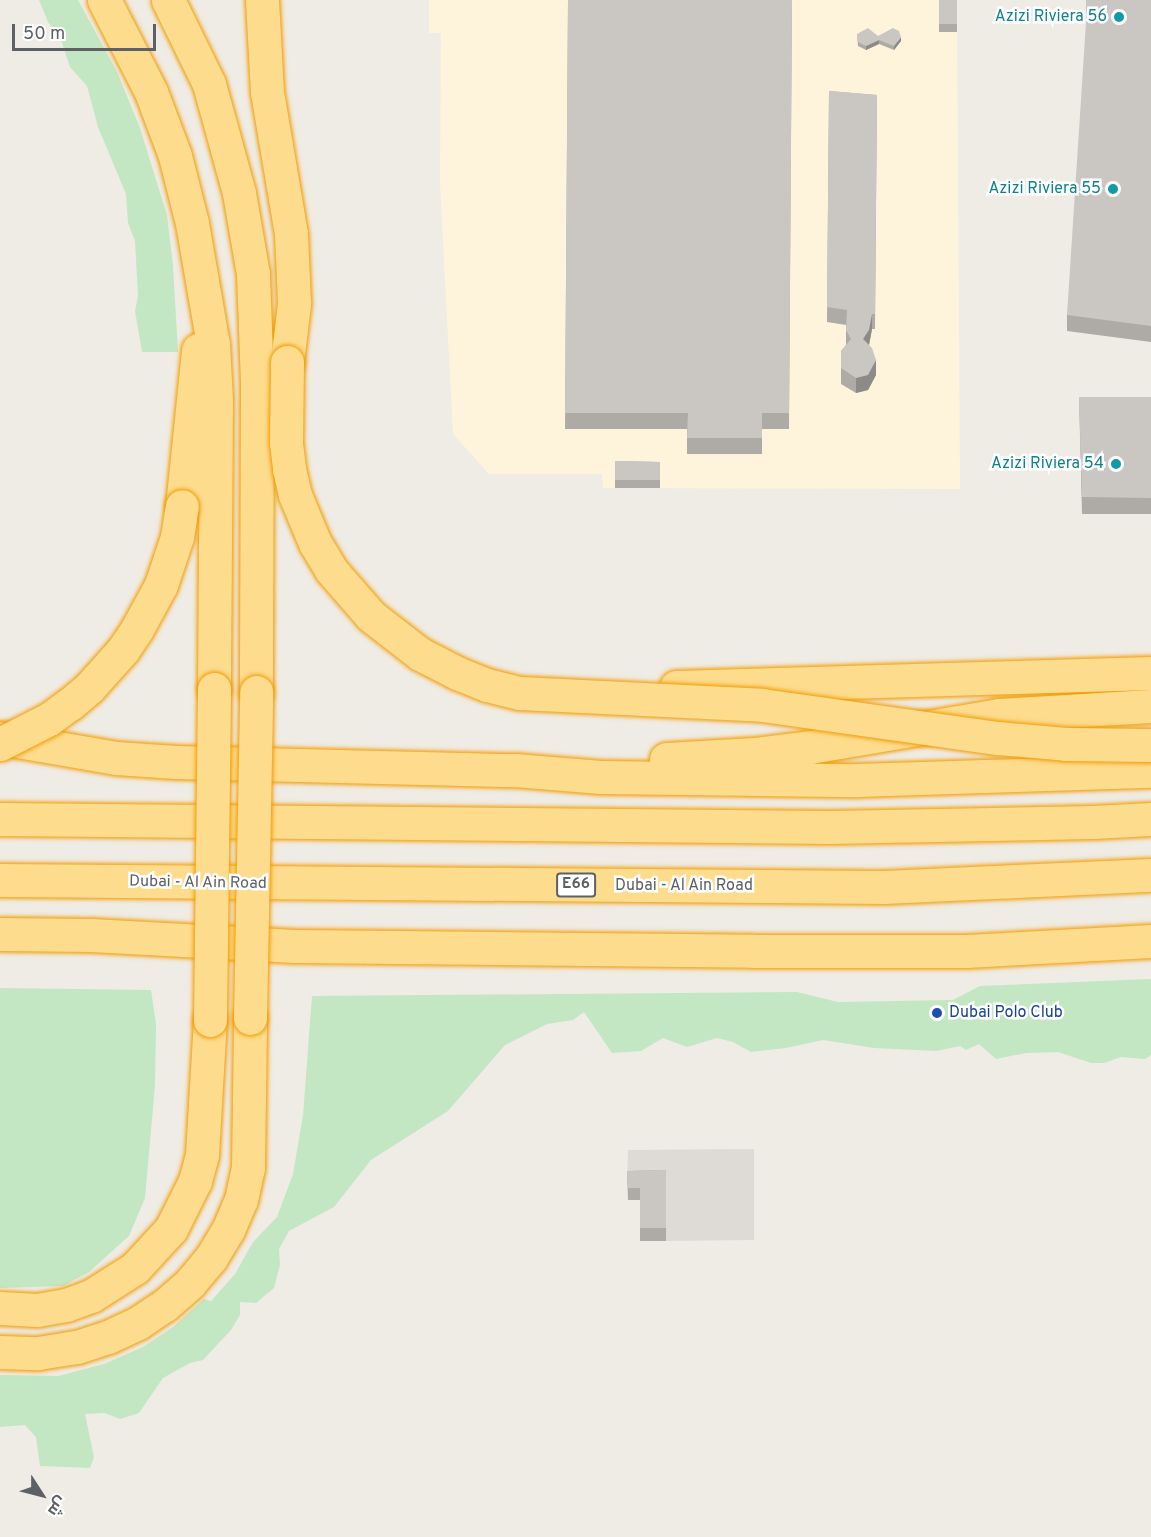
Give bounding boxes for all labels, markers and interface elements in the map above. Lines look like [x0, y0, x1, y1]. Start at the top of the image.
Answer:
place label: Azizi Riviera 56 [995, 7, 1107, 27]
marker: Azizi Riviera 56 [1112, 10, 1126, 24]
scale bar [15, 12, 159, 50]
text: 50 m [23, 23, 65, 46]
place label: Azizi Riviera 55 [988, 179, 1101, 199]
marker: Azizi Riviera 55 [1106, 182, 1120, 196]
place label: Azizi Riviera 54 [991, 454, 1104, 474]
marker: Azizi Riviera 54 [1109, 457, 1123, 471]
street label: Dubai - Al Ain Road [128, 872, 268, 894]
road number: E66 [555, 873, 597, 897]
street label: Dubai - Al Ain Road [614, 876, 754, 896]
place label: Dubai Polo Club [949, 1003, 1063, 1023]
marker: Dubai Polo Club [930, 1006, 944, 1020]
north arrow [12, 1465, 72, 1525]
text: ش [42, 1491, 71, 1520]

